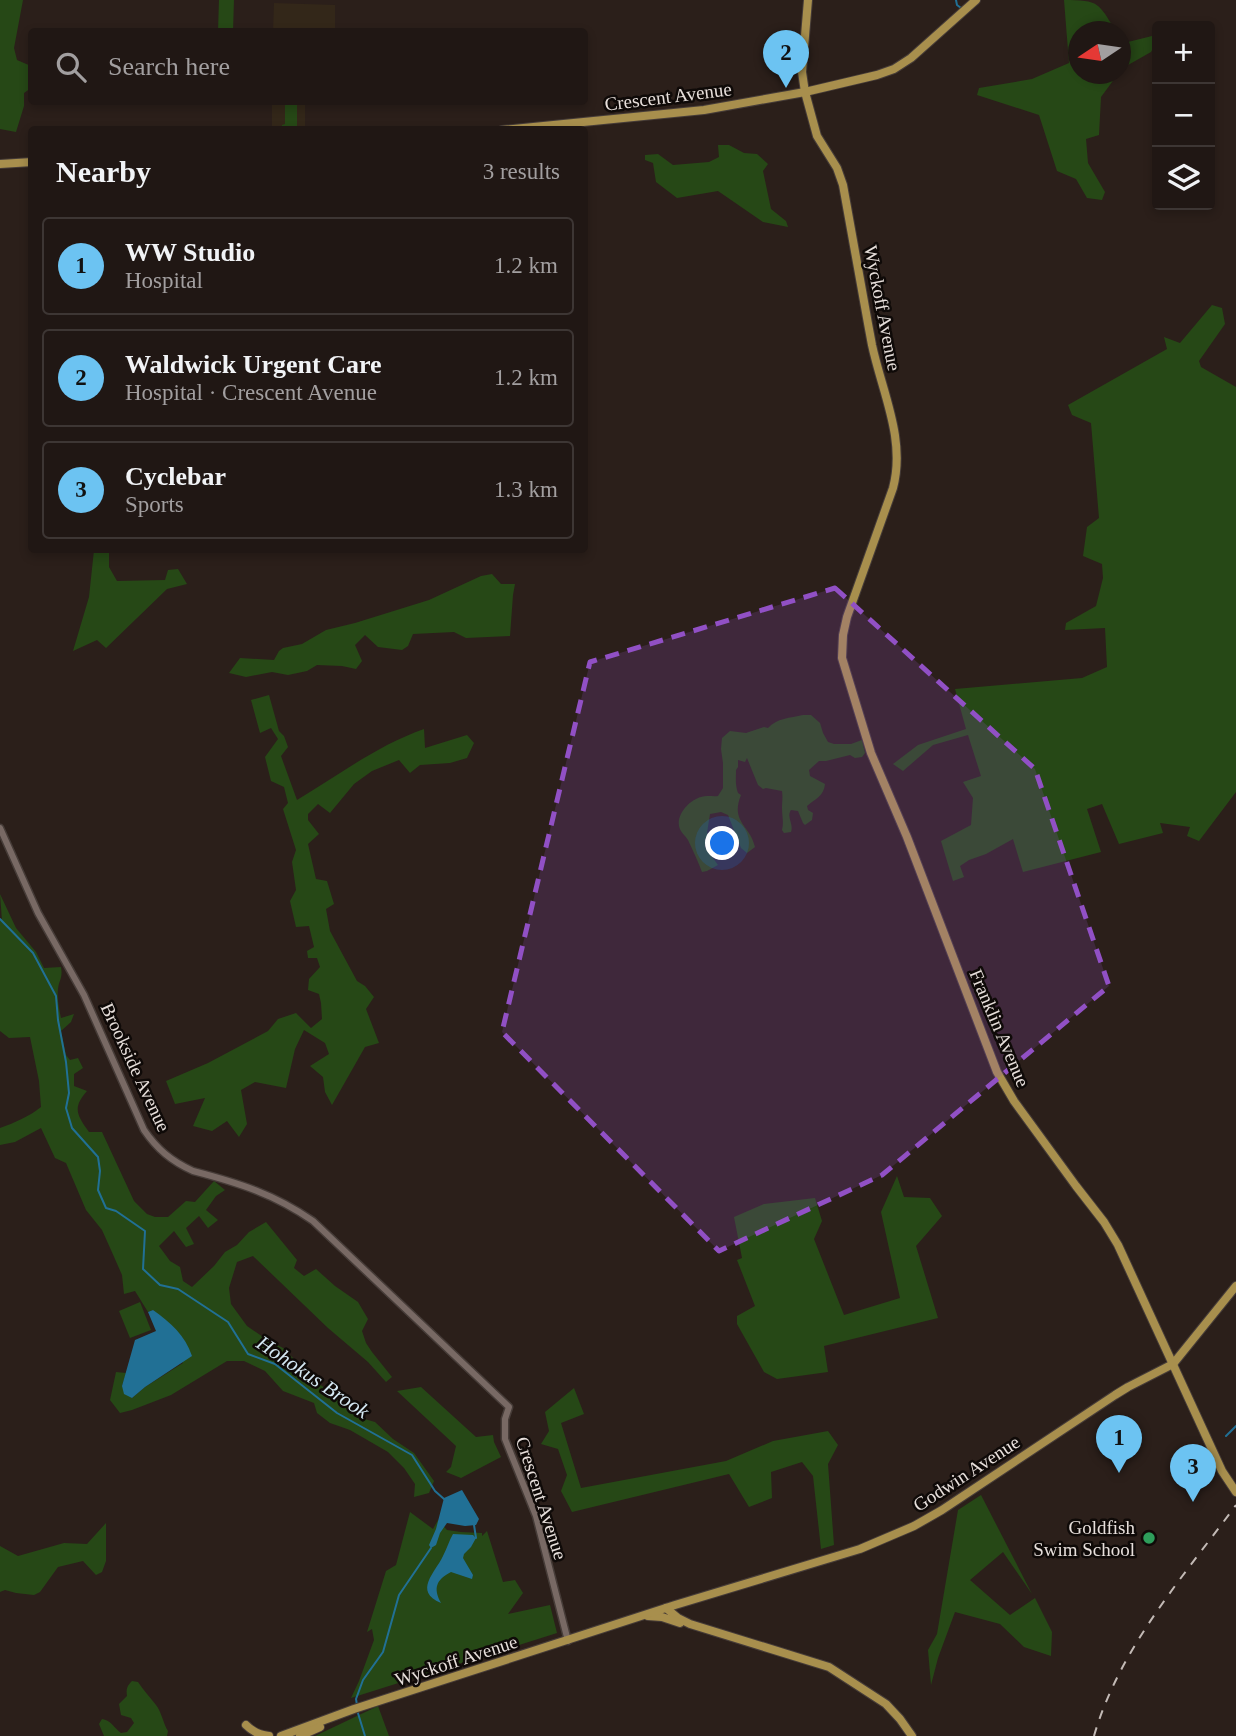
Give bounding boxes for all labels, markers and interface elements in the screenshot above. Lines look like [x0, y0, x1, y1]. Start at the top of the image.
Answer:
north arrow [1068, 21, 1131, 84]
map controls [1152, 21, 1215, 210]
button: + [1152, 21, 1215, 84]
search box [28, 28, 588, 105]
pin: 2 [763, 30, 809, 88]
icon: search [52, 48, 90, 86]
text: Search here [108, 52, 230, 81]
street label: Crescent Avenue [603, 78, 733, 115]
button: − [1152, 84, 1215, 147]
button: layers [1152, 147, 1215, 210]
text: Nearby [56, 155, 151, 188]
text: 3 results [483, 159, 560, 184]
text: WW Studio [125, 238, 255, 267]
street label: Wyckoff Avenue [860, 244, 905, 373]
text: 1 [75, 253, 87, 278]
text: 1.2 km [494, 253, 558, 278]
text: Hospital [125, 268, 203, 293]
text: Waldwick Urgent Care [125, 350, 382, 379]
text: 2 [75, 365, 87, 390]
text: 1.2 km [494, 365, 558, 390]
text: Hospital · Crescent Avenue [125, 380, 377, 405]
text: Cyclebar [125, 462, 226, 491]
text: 3 [75, 477, 87, 502]
text: 1.3 km [494, 477, 558, 502]
text: Sports [125, 492, 184, 517]
your location [705, 826, 739, 860]
street label: Franklin Avenue [965, 966, 1034, 1090]
street label: Brookside Avenue [97, 1000, 175, 1135]
water label: Hohokus Brook [251, 1330, 374, 1424]
pin: 1 [1096, 1415, 1142, 1473]
street label: Godwin Avenue [909, 1431, 1023, 1516]
street label: Crescent Avenue [512, 1434, 571, 1562]
pin: 3 [1170, 1444, 1216, 1502]
place label: Goldfish Swim School [1033, 1517, 1136, 1560]
marker: Goldfish Swim School [1141, 1530, 1157, 1546]
street label: Wyckoff Avenue [392, 1631, 520, 1690]

